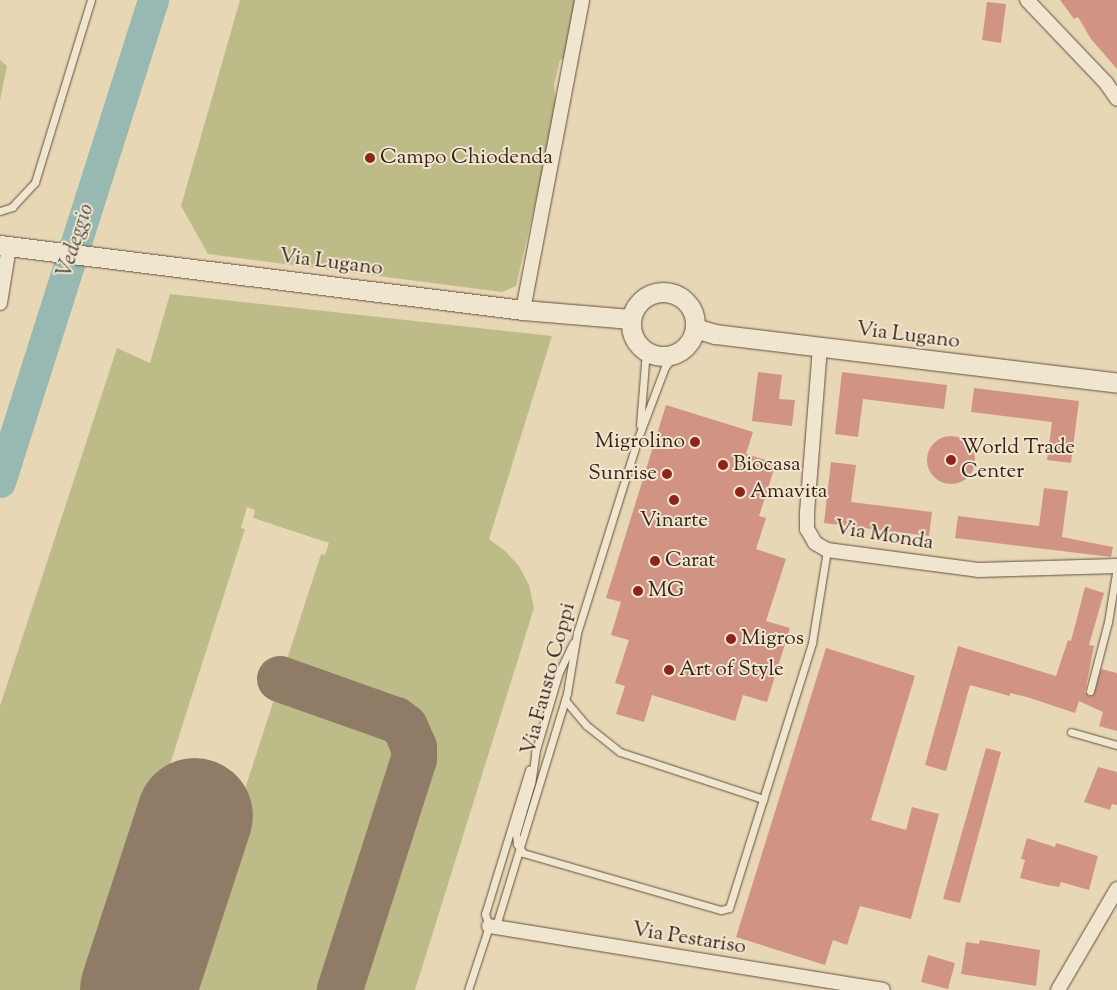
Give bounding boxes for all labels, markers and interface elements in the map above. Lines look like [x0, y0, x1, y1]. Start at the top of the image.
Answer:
place label: Campo Chiodenda [380, 145, 553, 171]
marker: Campo Chiodenda [364, 152, 376, 164]
water label: Vedeggio [53, 201, 101, 281]
street label: Via Lugano [278, 244, 384, 282]
street label: Via Lugano [855, 317, 961, 355]
place label: Migrolino [595, 429, 685, 455]
place label: World Trade Center [961, 435, 1075, 485]
marker: Migrolino [689, 436, 701, 448]
place label: Biocasa [733, 452, 801, 478]
marker: World Trade Center [945, 454, 957, 466]
marker: Biocasa [717, 459, 729, 471]
place label: Sunrise [588, 461, 657, 487]
marker: Sunrise [661, 468, 673, 480]
place label: Amavita [750, 479, 828, 505]
marker: Amavita [734, 486, 746, 498]
marker: Vinarte [668, 494, 680, 506]
place label: Vinarte [640, 508, 708, 534]
street label: Via Monda [833, 516, 935, 556]
place label: Carat [665, 548, 716, 574]
marker: Carat [649, 555, 661, 567]
place label: MG [648, 578, 684, 604]
marker: MG [632, 585, 644, 597]
street label: Via Fausto Coppi [517, 600, 581, 758]
place label: Migros [741, 626, 804, 652]
marker: Migros [725, 633, 737, 645]
place label: Art of Style [679, 657, 784, 683]
marker: Art of Style [663, 664, 675, 676]
street label: Via Pestariso [630, 918, 748, 960]

